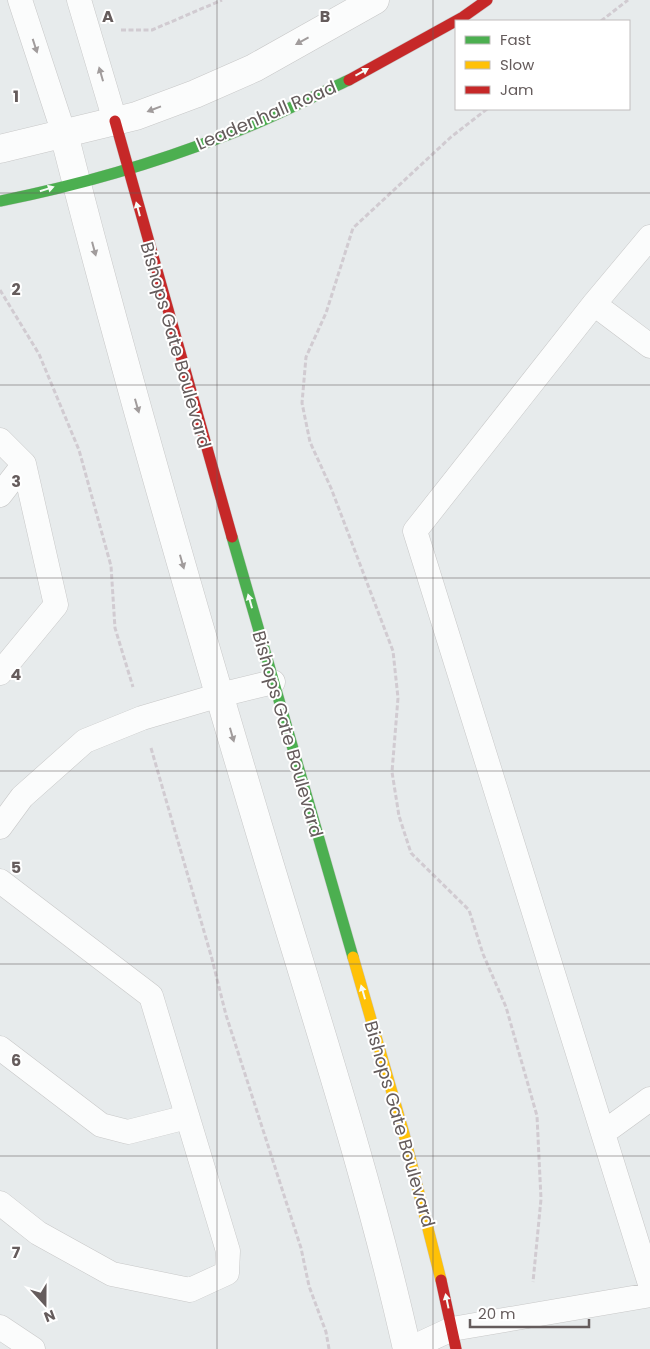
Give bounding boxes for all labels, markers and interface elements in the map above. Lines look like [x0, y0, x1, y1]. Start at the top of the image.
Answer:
text: A [102, 5, 114, 28]
text: B [320, 5, 330, 28]
legend [455, 20, 630, 110]
text: Fast [500, 29, 531, 50]
one-way arrow [295, 37, 308, 46]
one-way arrow [31, 39, 39, 54]
text: Slow [500, 54, 535, 75]
one-way arrow [97, 66, 105, 82]
one-way arrow [355, 68, 370, 76]
street label: Leadenhall Road [192, 74, 340, 156]
text: Jam [500, 79, 534, 100]
text: 1 [13, 85, 19, 108]
one-way arrow [147, 106, 162, 113]
one-way arrow [40, 185, 55, 193]
one-way arrow [134, 202, 142, 217]
street label: Bishops Gate Boulevard [135, 239, 217, 451]
one-way arrow [90, 241, 98, 256]
text: 2 [11, 278, 21, 301]
one-way arrow [134, 398, 142, 413]
text: 3 [11, 470, 21, 493]
one-way arrow [179, 554, 187, 569]
one-way arrow [245, 593, 253, 608]
street label: Bishops Gate Boulevard [247, 628, 329, 840]
text: 4 [11, 663, 22, 686]
one-way arrow [228, 727, 236, 742]
text: 5 [11, 856, 21, 879]
one-way arrow [358, 985, 366, 1000]
street label: Bishops Gate Boulevard [359, 1018, 441, 1230]
text: 6 [11, 1049, 21, 1072]
text: 7 [12, 1241, 21, 1264]
north arrow [20, 1279, 70, 1329]
one-way arrow [443, 1294, 451, 1309]
scale bar [470, 1296, 589, 1328]
text: 20 m [478, 1303, 516, 1324]
text: N [41, 1305, 58, 1327]

